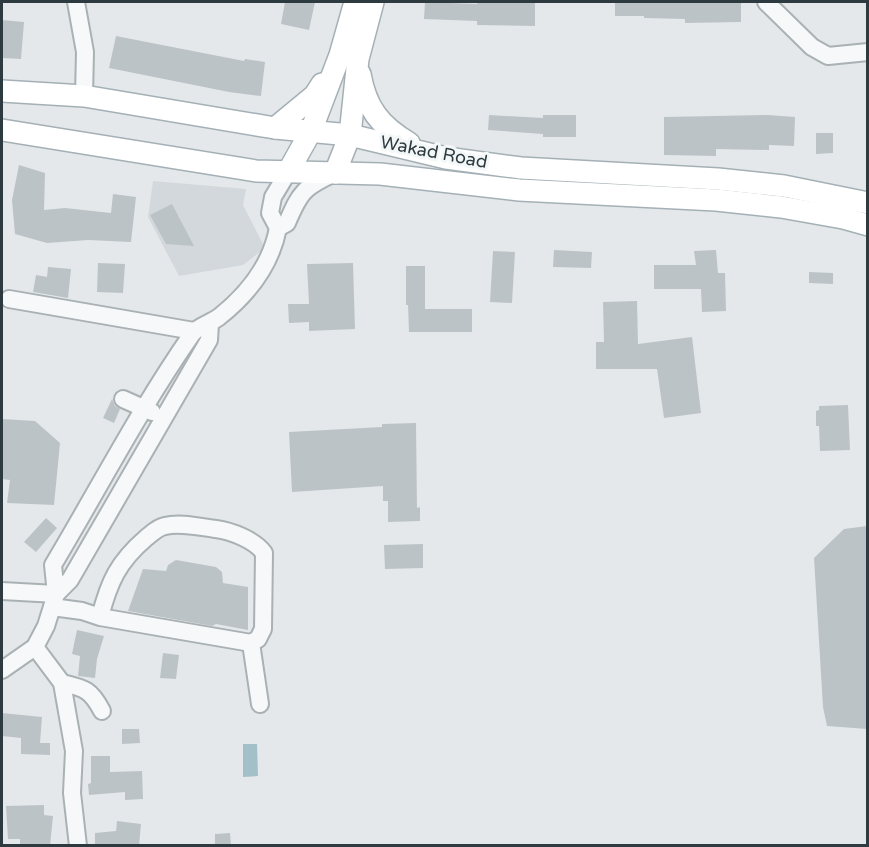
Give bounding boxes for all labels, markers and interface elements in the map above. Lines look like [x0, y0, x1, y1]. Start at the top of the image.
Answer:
street label: Wakad Road [379, 131, 489, 173]

